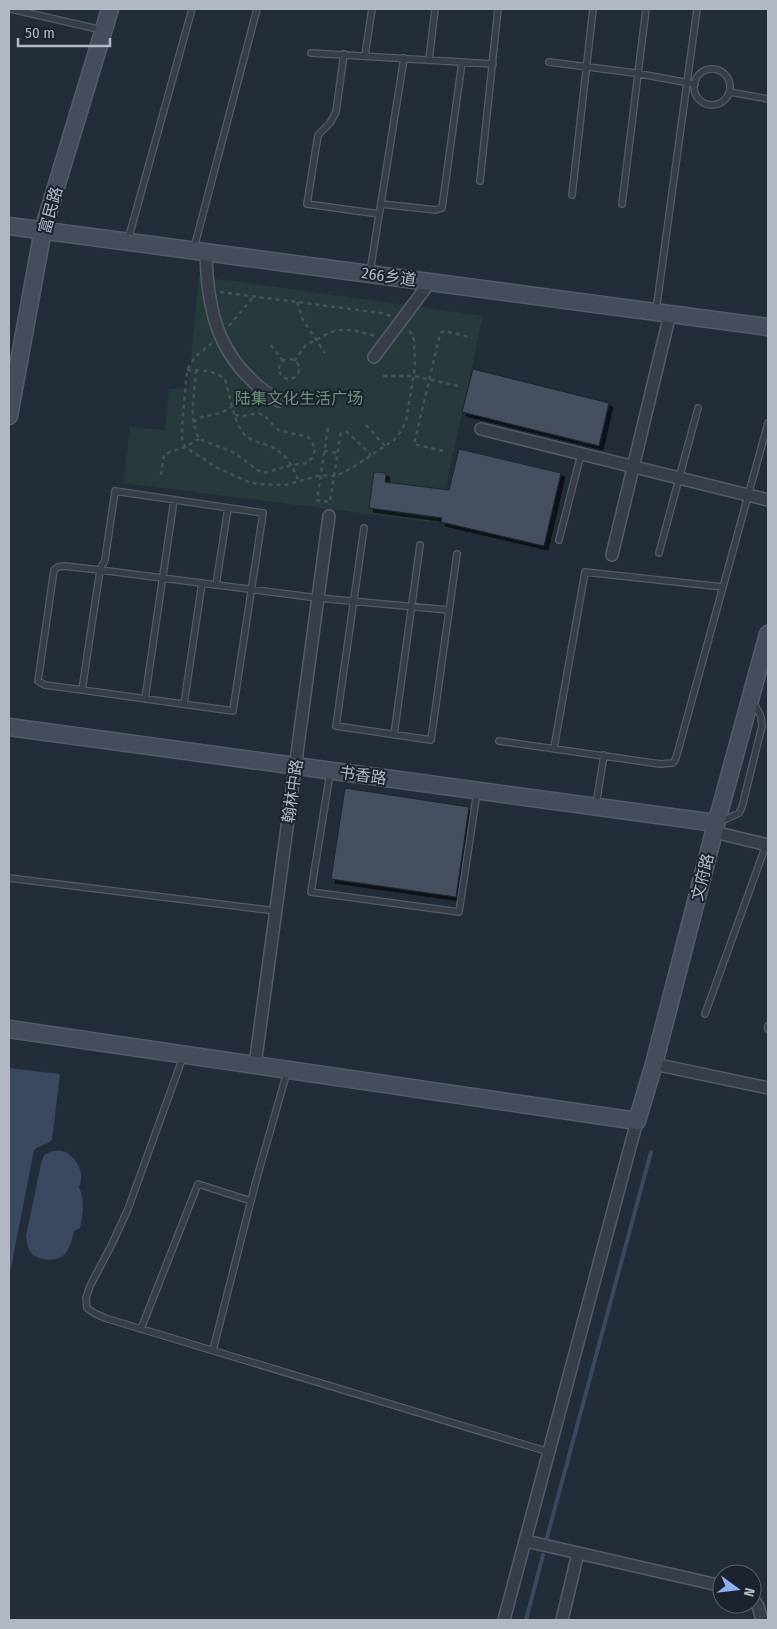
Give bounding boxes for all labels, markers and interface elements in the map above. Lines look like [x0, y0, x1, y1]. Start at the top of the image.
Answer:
scale bar [18, 15, 110, 47]
text: 50 m [25, 24, 55, 42]
street label: 富民路 [35, 184, 66, 236]
street label: 266乡道 [360, 263, 417, 290]
park label: 陆集文化生活广场 [235, 389, 363, 408]
street label: 翰林中路 [279, 758, 306, 824]
street label: 书香路 [338, 763, 388, 788]
street label: 文府路 [687, 852, 718, 903]
north arrow [712, 1564, 762, 1614]
text: N [740, 1586, 758, 1598]

